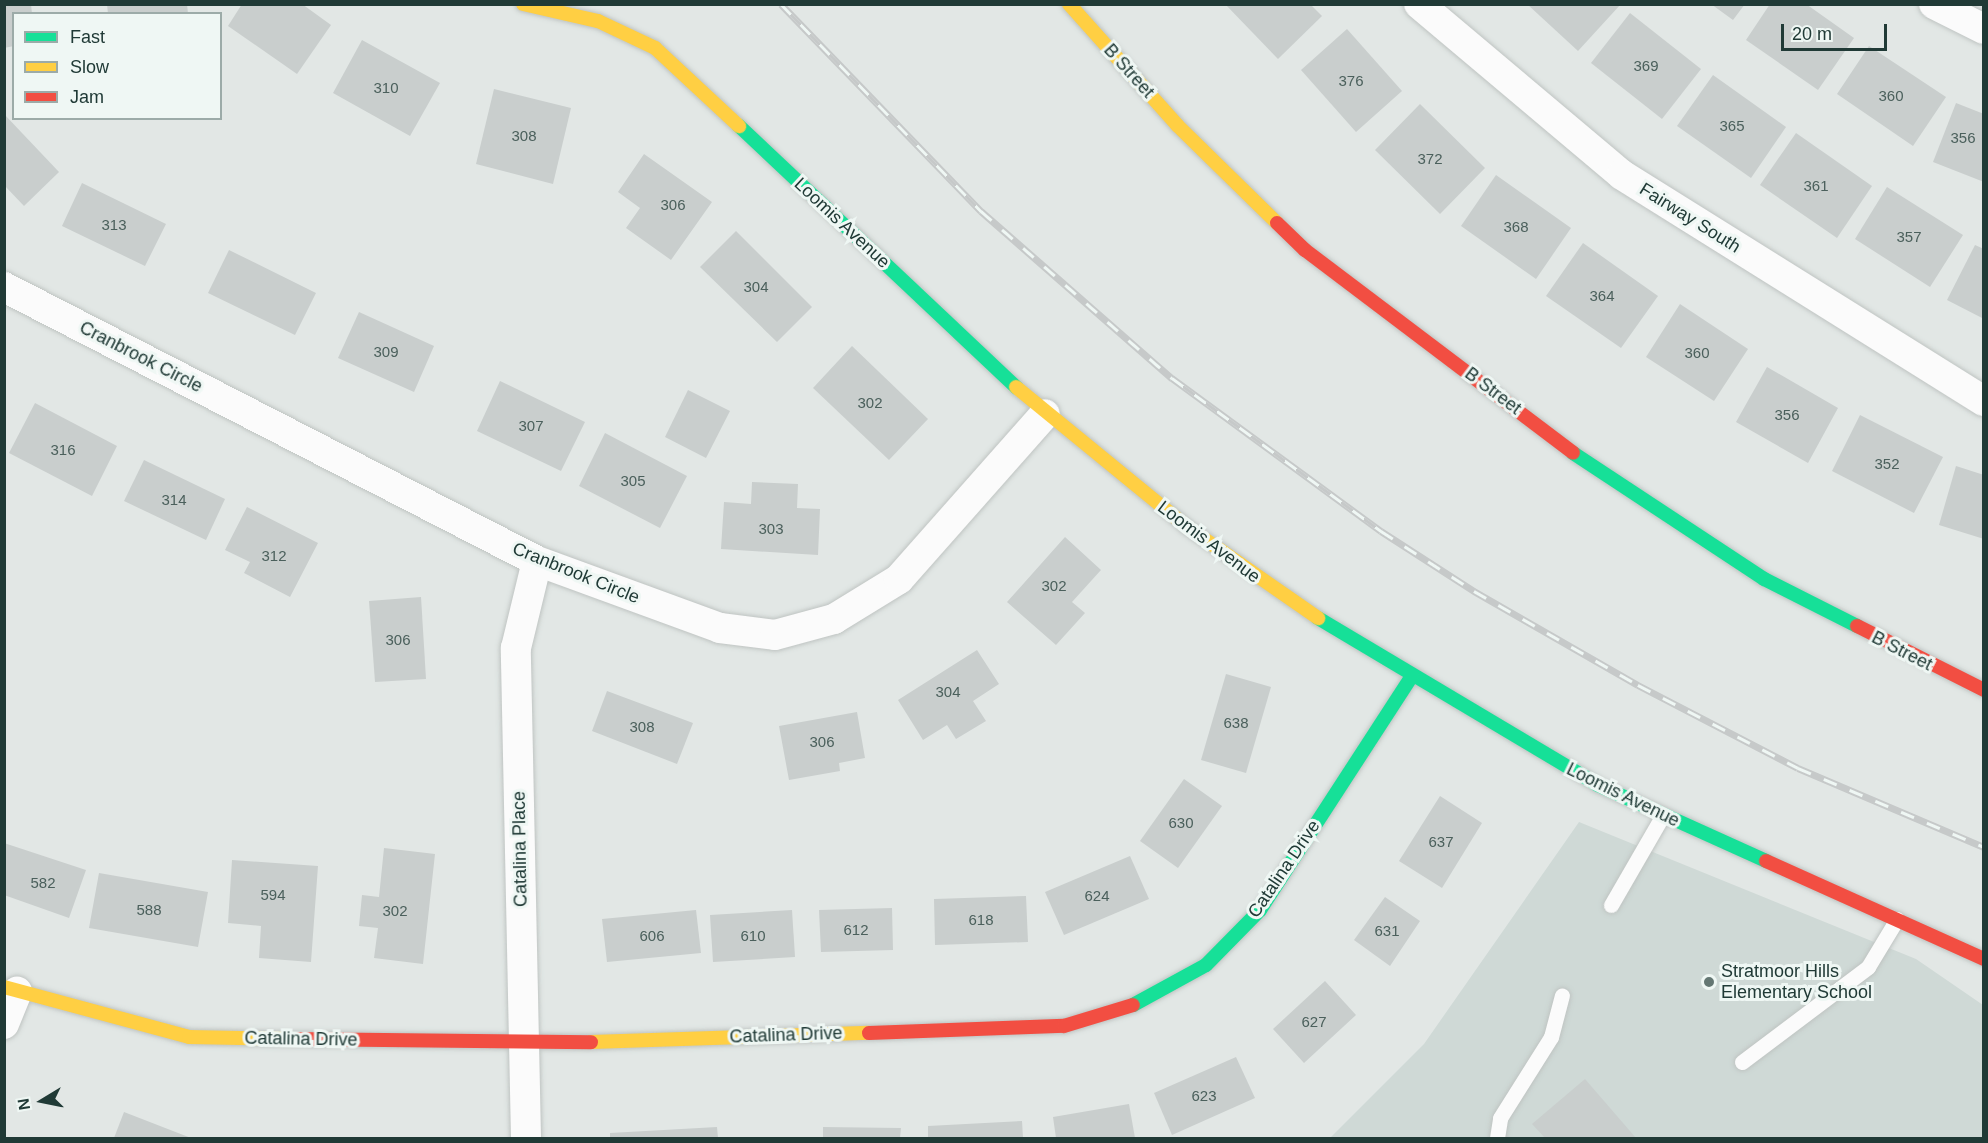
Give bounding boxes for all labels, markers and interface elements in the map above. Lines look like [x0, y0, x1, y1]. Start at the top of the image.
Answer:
legend [12, 12, 222, 120]
scale bar [1784, 12, 1890, 50]
text: 20 m [1792, 24, 1832, 44]
text: Fast [70, 27, 105, 47]
street label: B Street [1099, 40, 1159, 102]
text: Slow [70, 57, 109, 77]
house number: 369 [1633, 57, 1659, 75]
house number: 376 [1338, 72, 1364, 90]
house number: 310 [373, 79, 399, 97]
text: Jam [70, 87, 104, 107]
house number: 360 [1878, 87, 1904, 105]
house number: 365 [1719, 117, 1745, 135]
house number: 308 [511, 127, 537, 145]
house number: 356 [1950, 129, 1976, 147]
house number: 372 [1417, 150, 1443, 168]
street label: Loomis Avenue [789, 173, 895, 273]
house number: 361 [1803, 177, 1829, 195]
street label: Fairway South [1635, 178, 1745, 258]
house number: 306 [660, 196, 686, 214]
house number: 313 [101, 216, 127, 234]
house number: 368 [1503, 218, 1529, 236]
house number: 357 [1896, 228, 1922, 246]
house number: 304 [743, 278, 769, 296]
house number: 364 [1589, 287, 1615, 305]
street label: Cranbrook Circle [76, 317, 206, 397]
house number: 309 [373, 343, 399, 361]
house number: 360 [1684, 344, 1710, 362]
street label: B Street [1461, 363, 1525, 419]
house number: 302 [857, 394, 883, 412]
house number: 356 [1774, 406, 1800, 424]
house number: 307 [518, 417, 544, 435]
house number: 316 [50, 441, 76, 459]
house number: 352 [1874, 455, 1900, 473]
house number: 305 [620, 472, 646, 490]
house number: 314 [161, 491, 187, 509]
street label: Loomis Avenue [1153, 496, 1265, 588]
house number: 303 [758, 520, 784, 538]
street label: Cranbrook Circle [509, 538, 643, 608]
house number: 312 [261, 547, 287, 565]
house number: 302 [1041, 577, 1067, 595]
street label: B Street [1868, 627, 1936, 675]
house number: 306 [385, 631, 411, 649]
house number: 304 [935, 683, 961, 701]
house number: 638 [1223, 714, 1249, 732]
house number: 308 [629, 718, 655, 736]
house number: 306 [809, 733, 835, 751]
street label: Loomis Avenue [1563, 758, 1683, 832]
street label: Catalina Place [508, 791, 532, 907]
house number: 630 [1168, 814, 1194, 832]
street label: Catalina Drive [1243, 816, 1325, 922]
house number: 637 [1428, 833, 1454, 851]
house number: 582 [30, 874, 56, 892]
house number: 594 [260, 886, 286, 904]
house number: 624 [1084, 887, 1110, 905]
house number: 588 [136, 901, 162, 919]
house number: 302 [382, 902, 408, 920]
house number: 618 [968, 911, 994, 929]
house number: 612 [843, 921, 869, 939]
house number: 631 [1374, 922, 1400, 940]
house number: 606 [639, 927, 665, 945]
house number: 610 [740, 927, 766, 945]
place label: Stratmoor Hills Elementary School [1721, 961, 1872, 1004]
marker: Stratmoor Hills Elementary School [1702, 975, 1716, 989]
house number: 627 [1301, 1013, 1327, 1031]
street label: Catalina Drive [729, 1022, 843, 1048]
street label: Catalina Drive [244, 1027, 358, 1051]
north arrow [12, 1071, 72, 1131]
house number: 623 [1191, 1087, 1217, 1105]
text: N [14, 1097, 33, 1111]

